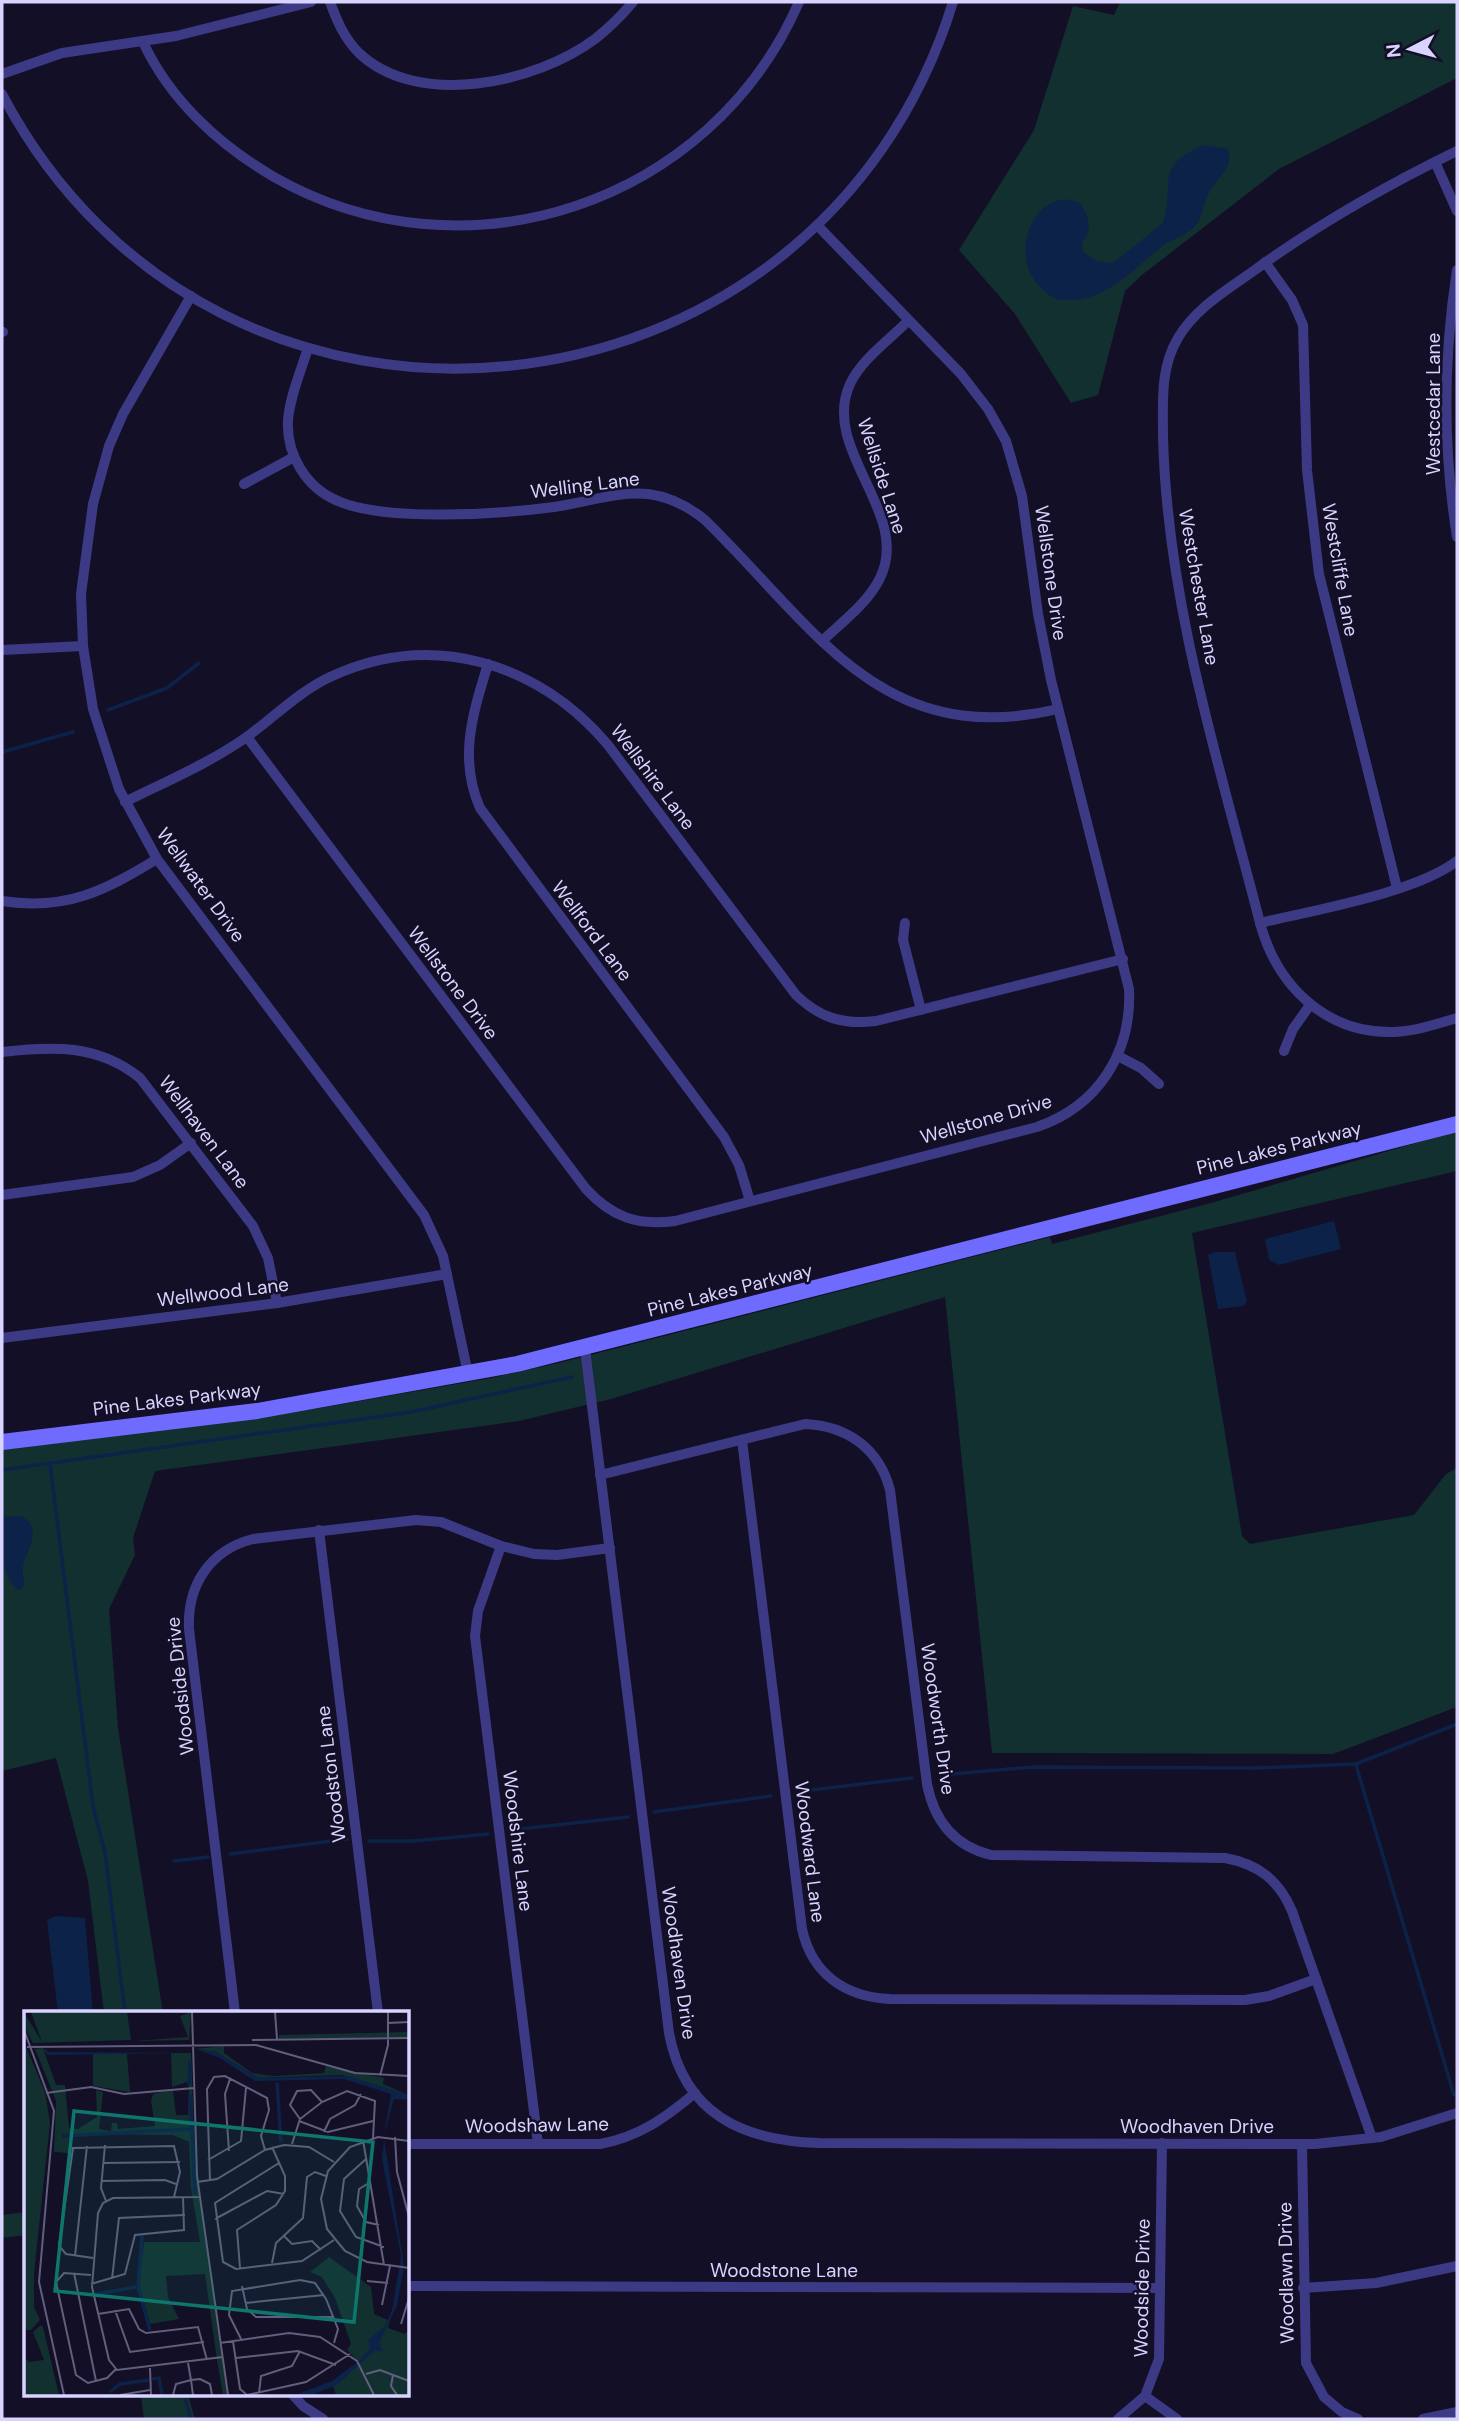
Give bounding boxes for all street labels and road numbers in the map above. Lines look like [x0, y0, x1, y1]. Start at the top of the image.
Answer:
street label: Westcedar Lane [1421, 333, 1446, 475]
street label: Wellside Lane [851, 415, 913, 537]
street label: Welling Lane [529, 466, 641, 504]
street label: Westcliffe Lane [1316, 502, 1364, 638]
street label: Wellstone Drive [1029, 504, 1073, 642]
street label: Westchester Lane [1173, 507, 1225, 667]
street label: Wellshire Lane [605, 719, 701, 835]
street label: Wellwater Drive [151, 823, 251, 947]
street label: Wellford Lane [546, 876, 638, 986]
street label: Wellstone Drive [402, 921, 504, 1045]
street label: Wellhaven Lane [153, 1070, 255, 1194]
street label: Wellstone Drive [917, 1088, 1055, 1150]
street label: Pine Lakes Parkway [1194, 1115, 1365, 1181]
street label: Pine Lakes Parkway [645, 1257, 816, 1323]
street label: Wellwood Lane [156, 1272, 290, 1312]
street label: Pine Lakes Parkway [91, 1376, 263, 1422]
street label: Woodside Drive [160, 1616, 200, 1756]
street label: Woodworth Drive [915, 1642, 961, 1796]
street label: Woodston Lane [310, 1704, 352, 1844]
street label: Woodshire Lane [497, 1769, 539, 1913]
street label: Woodward Lane [789, 1780, 831, 1924]
street label: Woodhaven Drive [656, 1885, 702, 2041]
street label: Woodshaw Lane [465, 2111, 609, 2139]
street label: Woodhaven Drive [1120, 2114, 1274, 2139]
street label: Woodlawn Drive [1272, 2202, 1300, 2344]
street label: Woodside Drive [1128, 2218, 1156, 2358]
street label: Woodstone Lane [710, 2258, 858, 2283]

